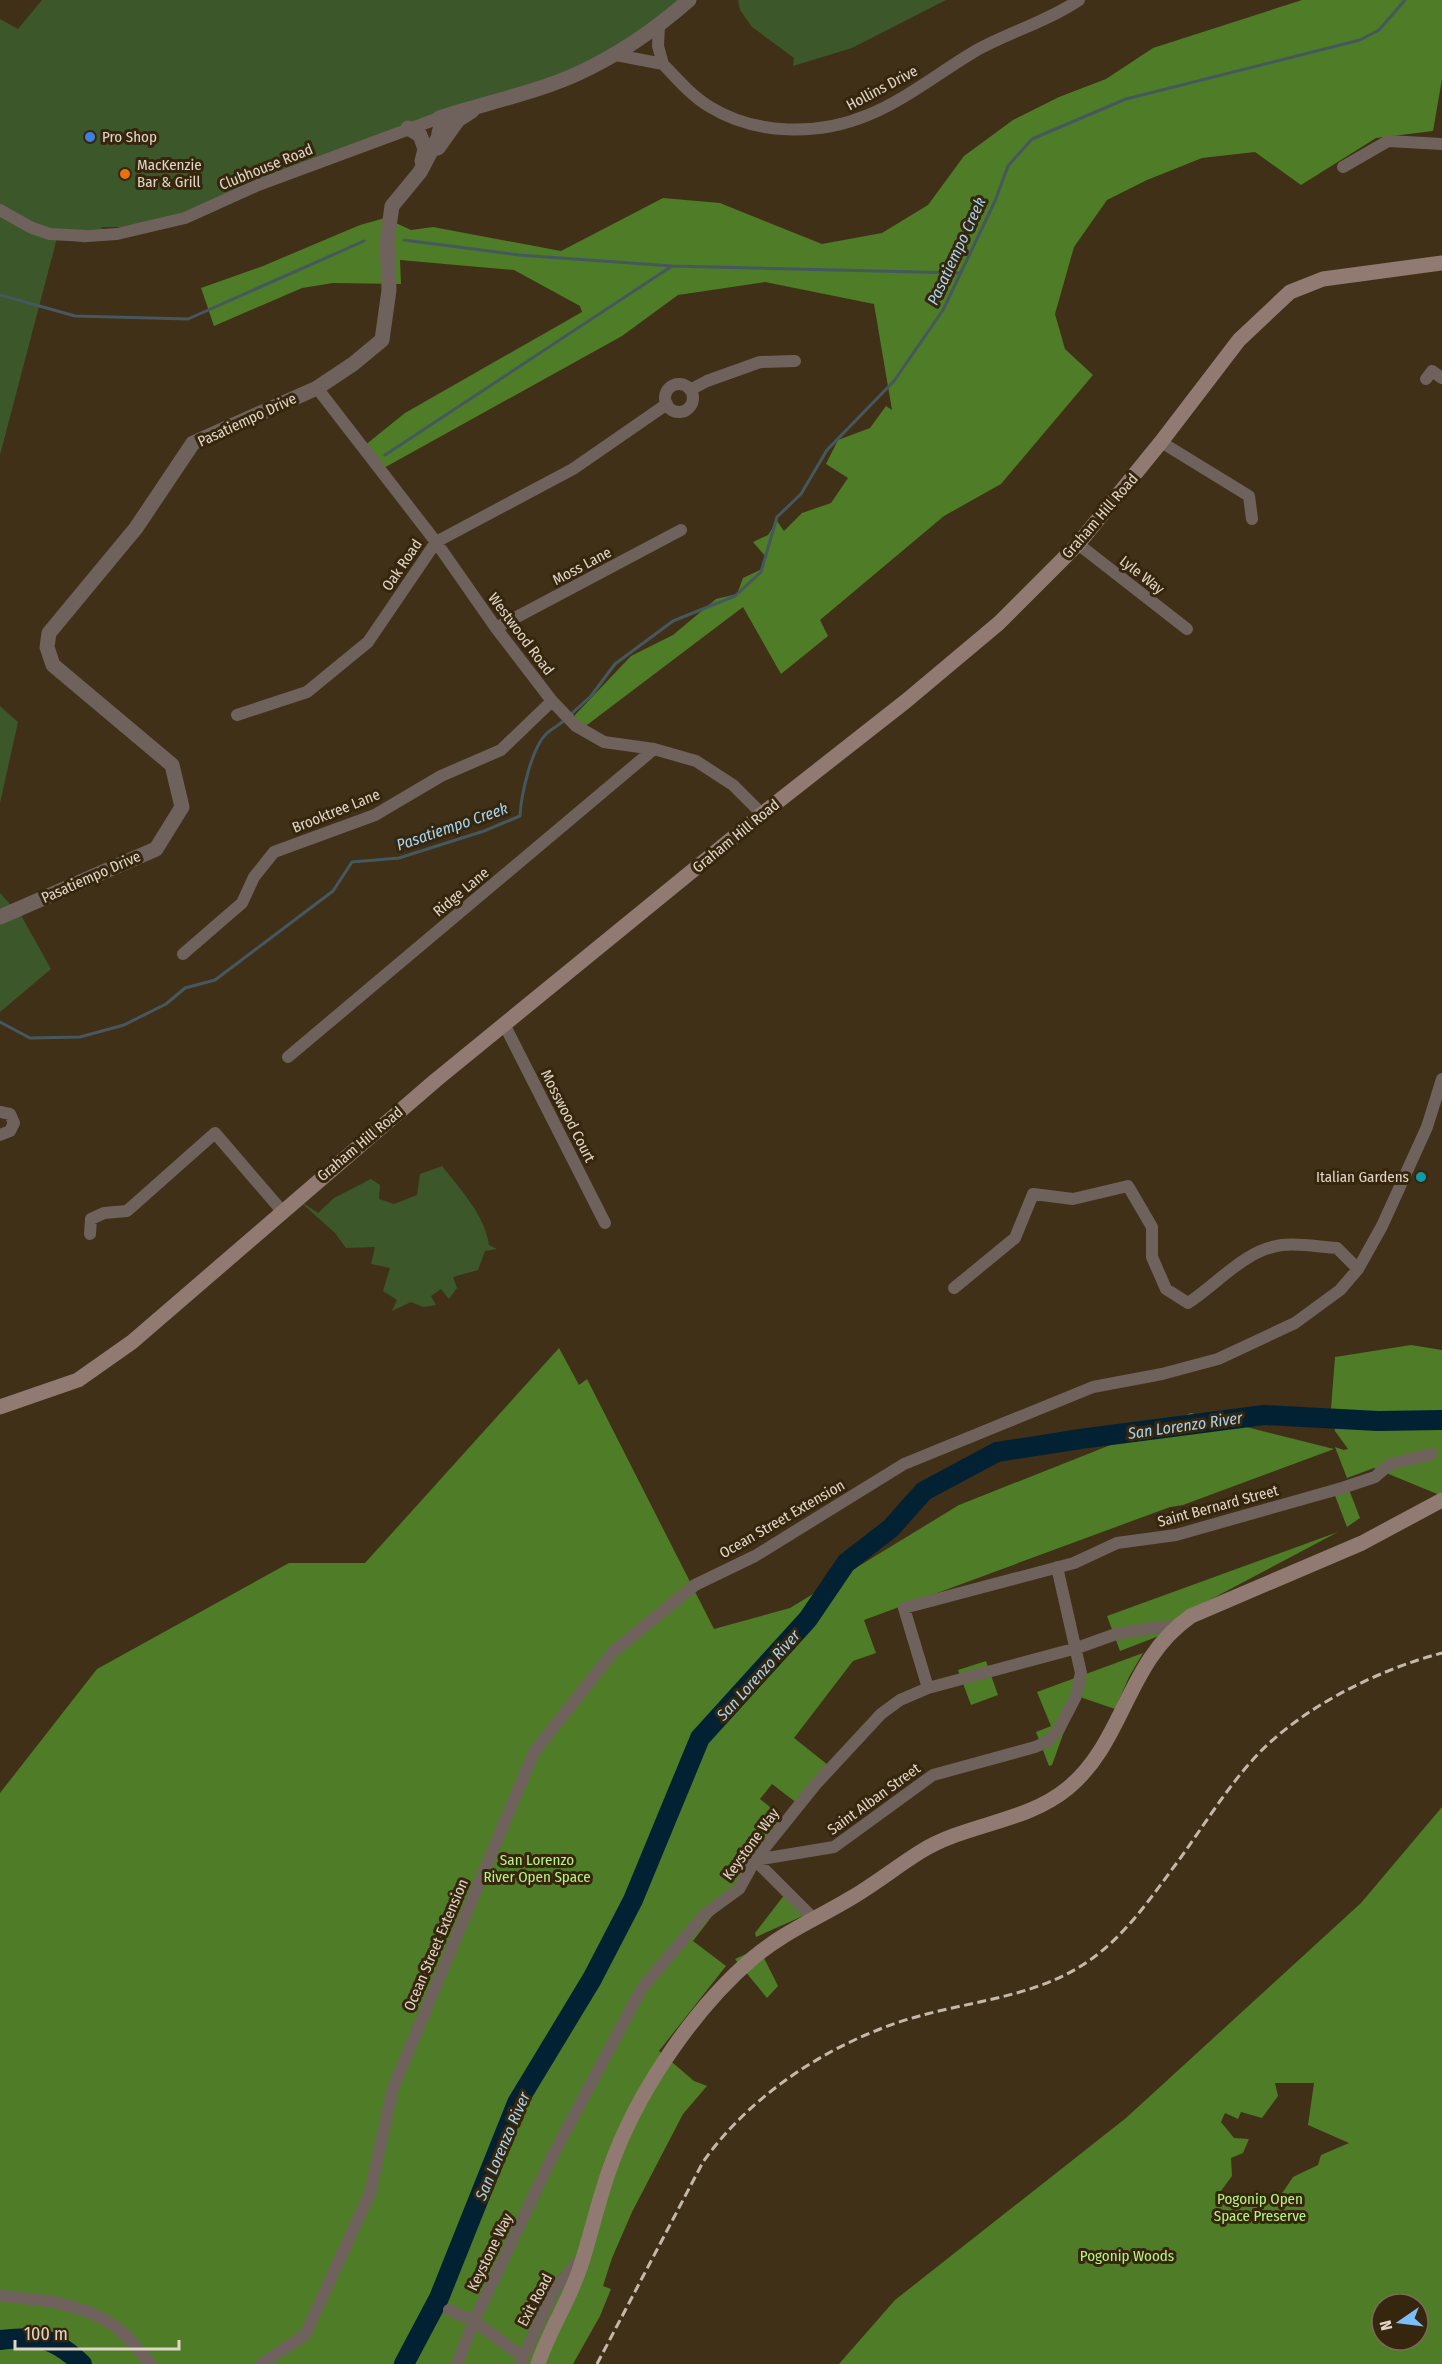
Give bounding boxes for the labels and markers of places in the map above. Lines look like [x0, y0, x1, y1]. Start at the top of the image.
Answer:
place label: Pro Shop [102, 128, 157, 146]
marker: Pro Shop [83, 130, 97, 144]
place label: MacKenzie Bar & Grill [137, 156, 202, 191]
marker: MacKenzie Bar & Grill [118, 167, 132, 181]
place label: Italian Gardens [1316, 1168, 1409, 1186]
marker: Italian Gardens [1414, 1170, 1428, 1184]

